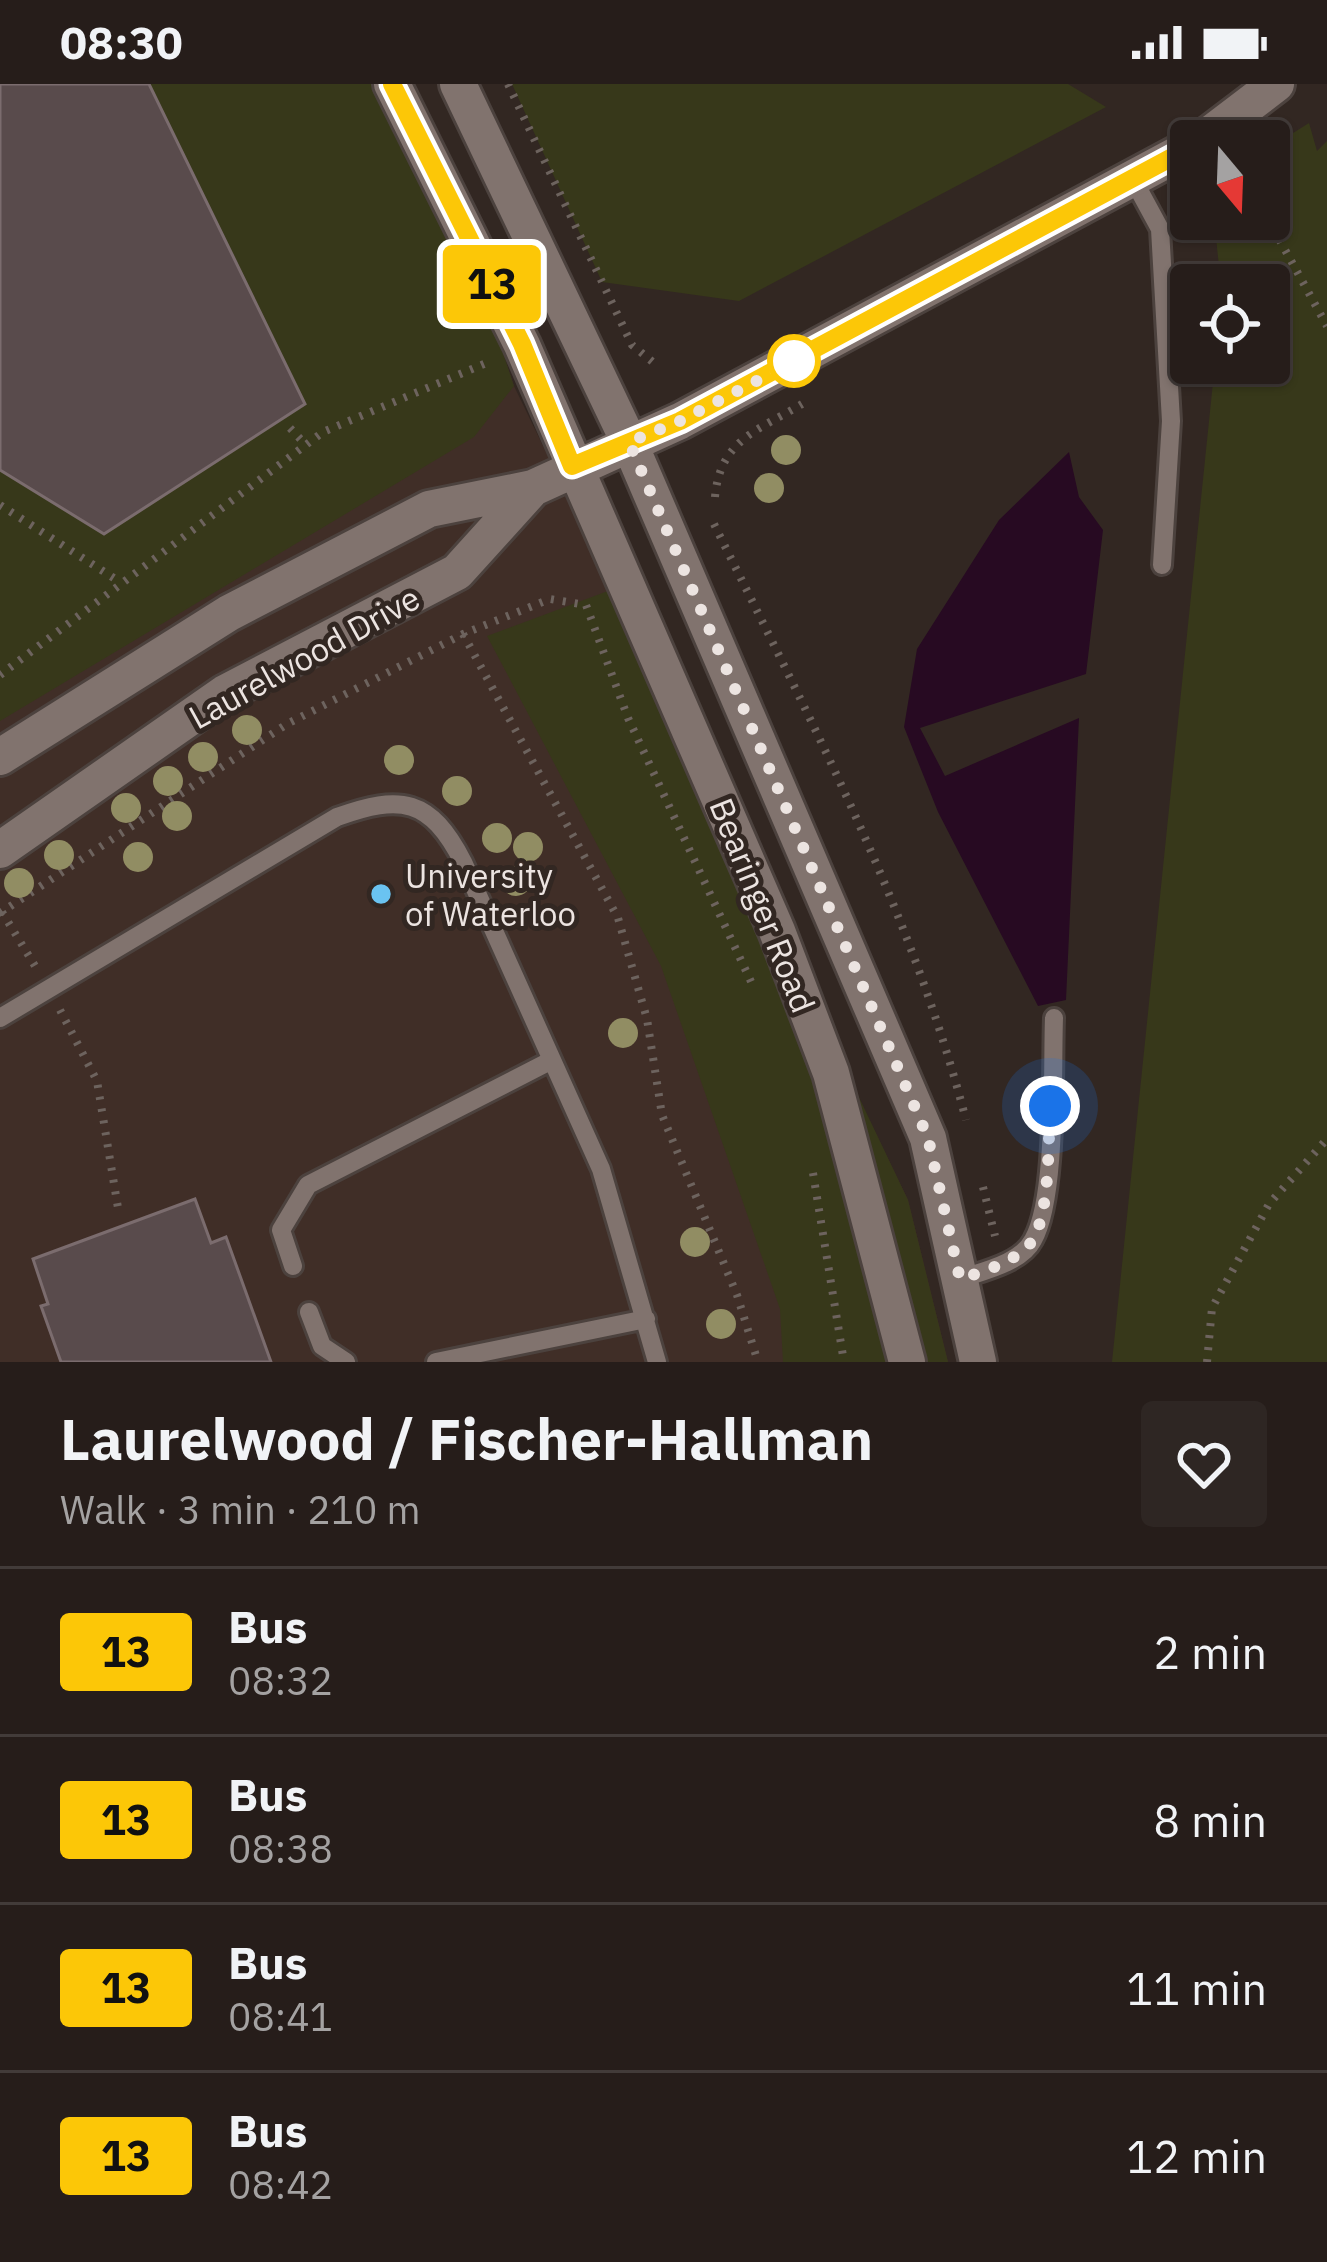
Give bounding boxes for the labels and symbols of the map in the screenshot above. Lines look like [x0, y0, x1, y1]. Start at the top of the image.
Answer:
north arrow [1170, 120, 1290, 240]
line badge: 13 [438, 245, 546, 323]
unlabelled marker [769, 336, 819, 386]
street label: Laurelwood Drive [181, 576, 427, 738]
street label: Bearinger Road [700, 791, 826, 1019]
place label: University of Waterloo [405, 854, 576, 935]
marker: University of Waterloo [368, 881, 394, 907]
your location [1020, 1076, 1080, 1136]

